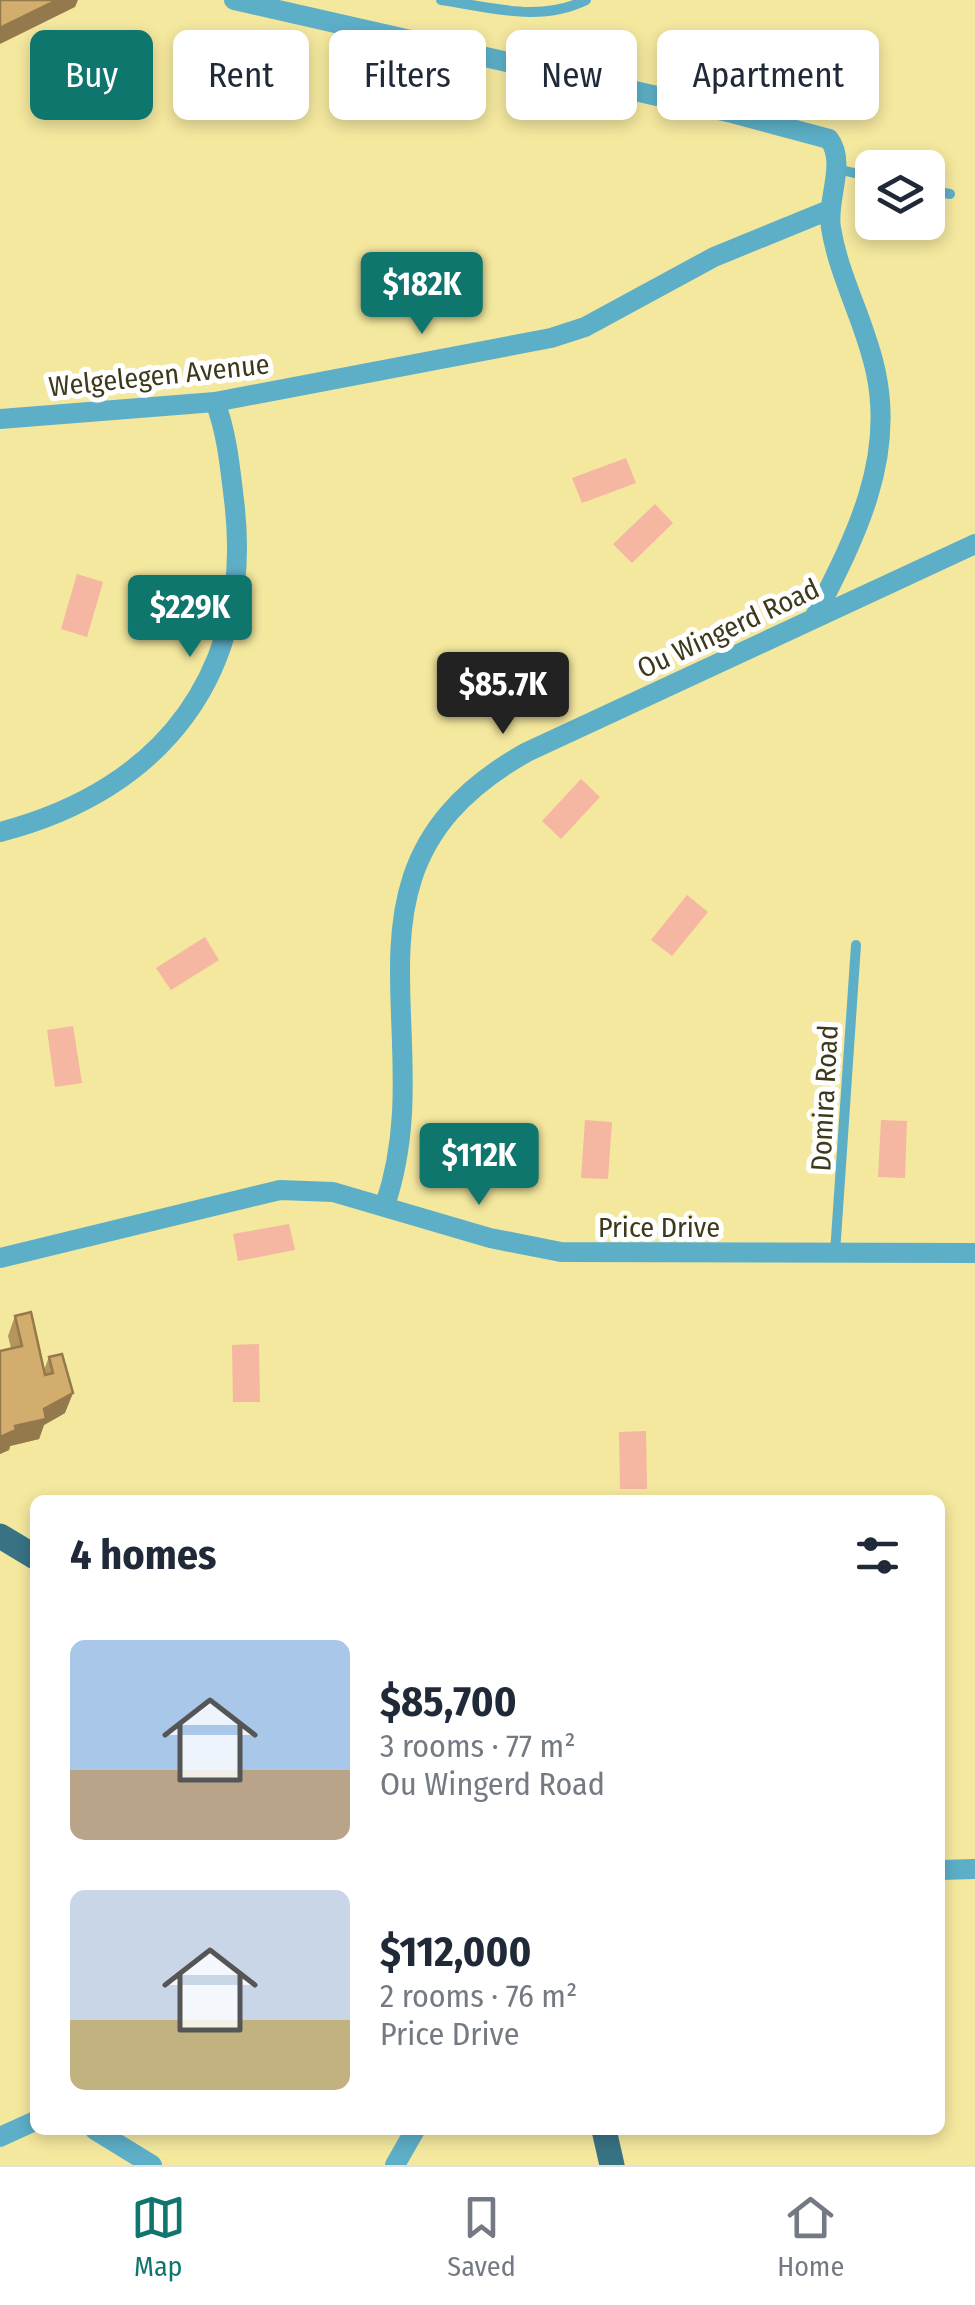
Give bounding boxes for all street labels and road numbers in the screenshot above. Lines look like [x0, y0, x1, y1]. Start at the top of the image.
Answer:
street label: Welgelegen Avenue [47, 348, 271, 403]
street label: Ou Wingerd Road [632, 572, 824, 685]
street label: Domira Road [804, 1024, 845, 1172]
street label: Price Drive [598, 1211, 720, 1244]

